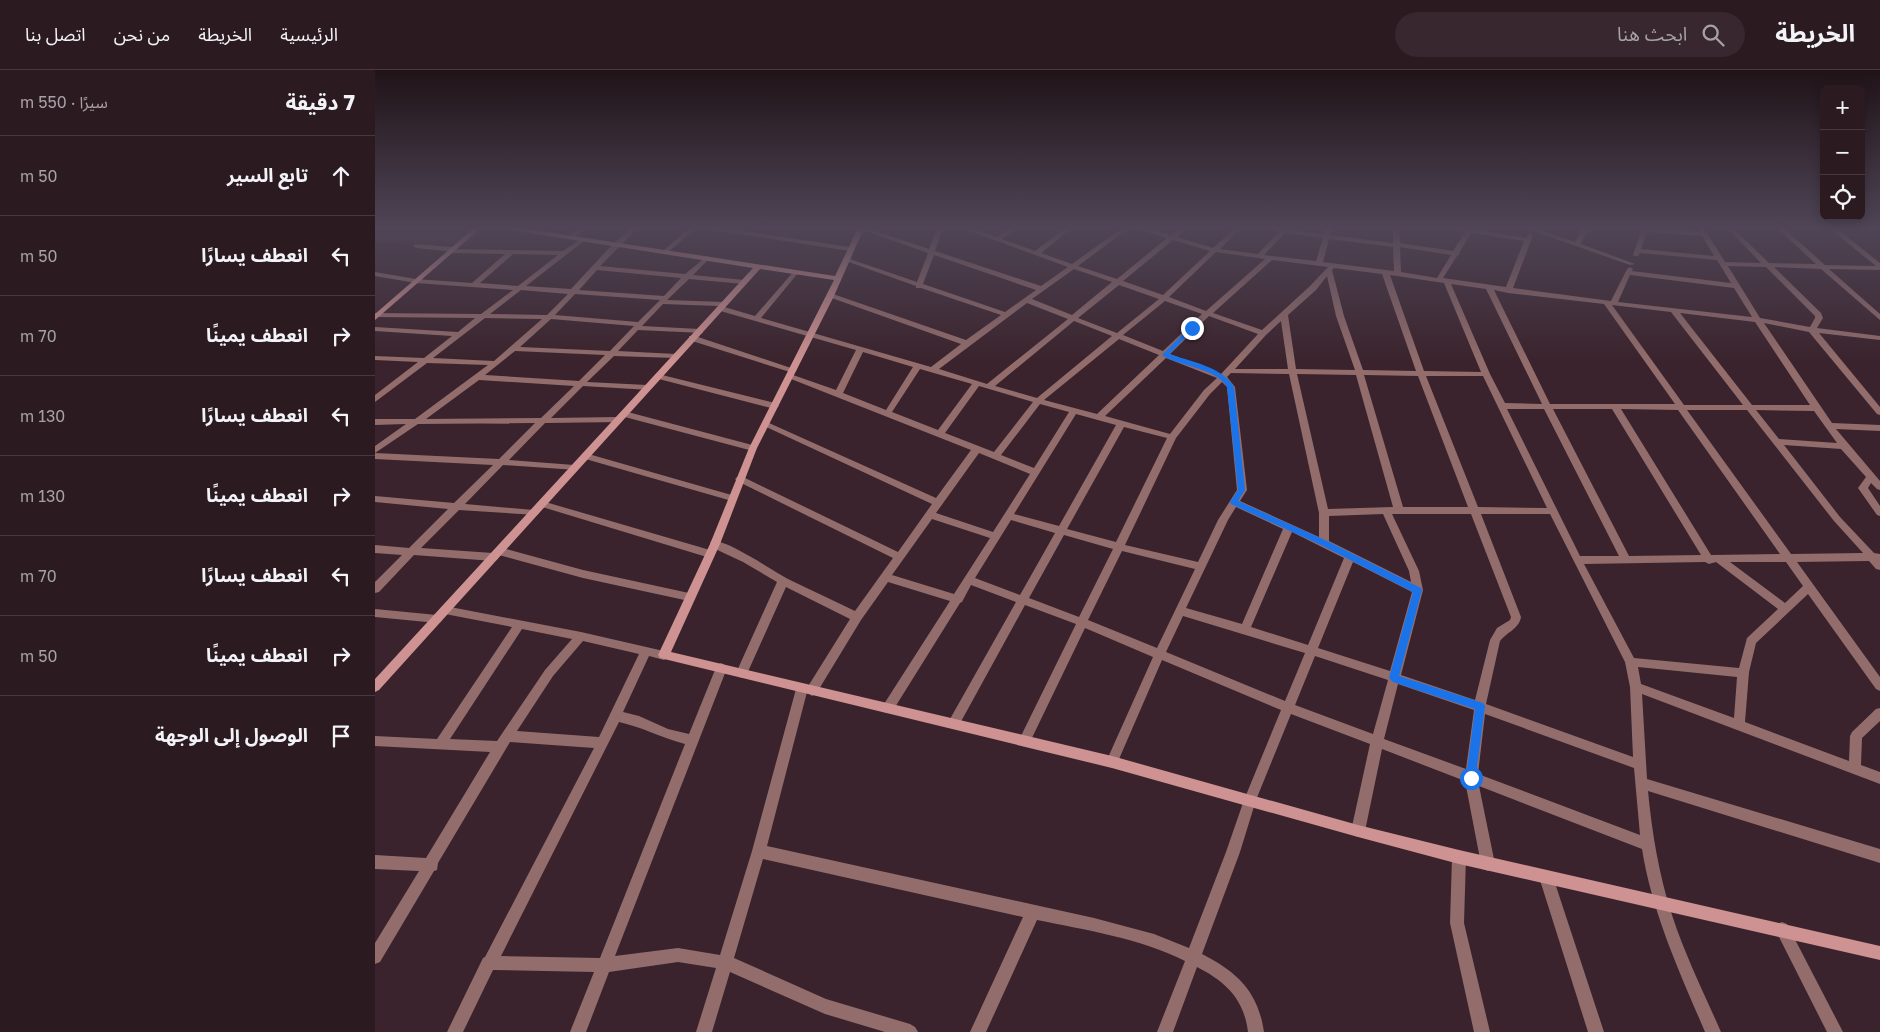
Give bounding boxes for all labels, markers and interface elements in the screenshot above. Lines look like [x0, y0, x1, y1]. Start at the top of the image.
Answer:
search box [1395, 12, 1745, 57]
text: الخريطة [1775, 18, 1855, 47]
icon: search [1699, 21, 1727, 49]
text: ابحث هنا [1617, 22, 1687, 45]
text: اتصل بنا [25, 23, 86, 45]
text: من نحن [114, 23, 170, 45]
text: الخريطة [198, 23, 252, 45]
text: الرئيسية [280, 23, 338, 45]
map controls [1820, 85, 1865, 220]
button: + [1820, 85, 1865, 130]
text: 7 دقيقة [285, 89, 355, 115]
text: سيرًا · 550 m [20, 92, 108, 112]
button: − [1820, 130, 1865, 175]
icon: ahead [327, 162, 355, 190]
text: تابع السير [227, 163, 308, 186]
text: 50 m [20, 166, 57, 186]
button: locate [1820, 175, 1865, 220]
icon: left [327, 242, 355, 270]
text: انعطف يسارًا [201, 243, 308, 266]
text: 50 m [20, 246, 57, 266]
route end [1181, 317, 1204, 340]
icon: right [327, 322, 355, 350]
text: انعطف يمينًا [206, 323, 308, 346]
text: 70 m [20, 326, 57, 346]
icon: left [327, 402, 355, 430]
text: انعطف يسارًا [201, 403, 308, 426]
text: 130 m [20, 406, 65, 426]
icon: right [327, 482, 355, 510]
text: انعطف يمينًا [206, 483, 308, 506]
text: 130 m [20, 486, 65, 506]
icon: left [327, 562, 355, 590]
text: انعطف يسارًا [201, 563, 308, 586]
text: 70 m [20, 566, 57, 586]
icon: right [327, 642, 355, 670]
text: انعطف يمينًا [206, 643, 308, 666]
text: 50 m [20, 646, 57, 666]
icon: arrive [327, 722, 355, 750]
text: الوصول إلى الوجهة [155, 723, 308, 746]
route start [1460, 767, 1483, 790]

